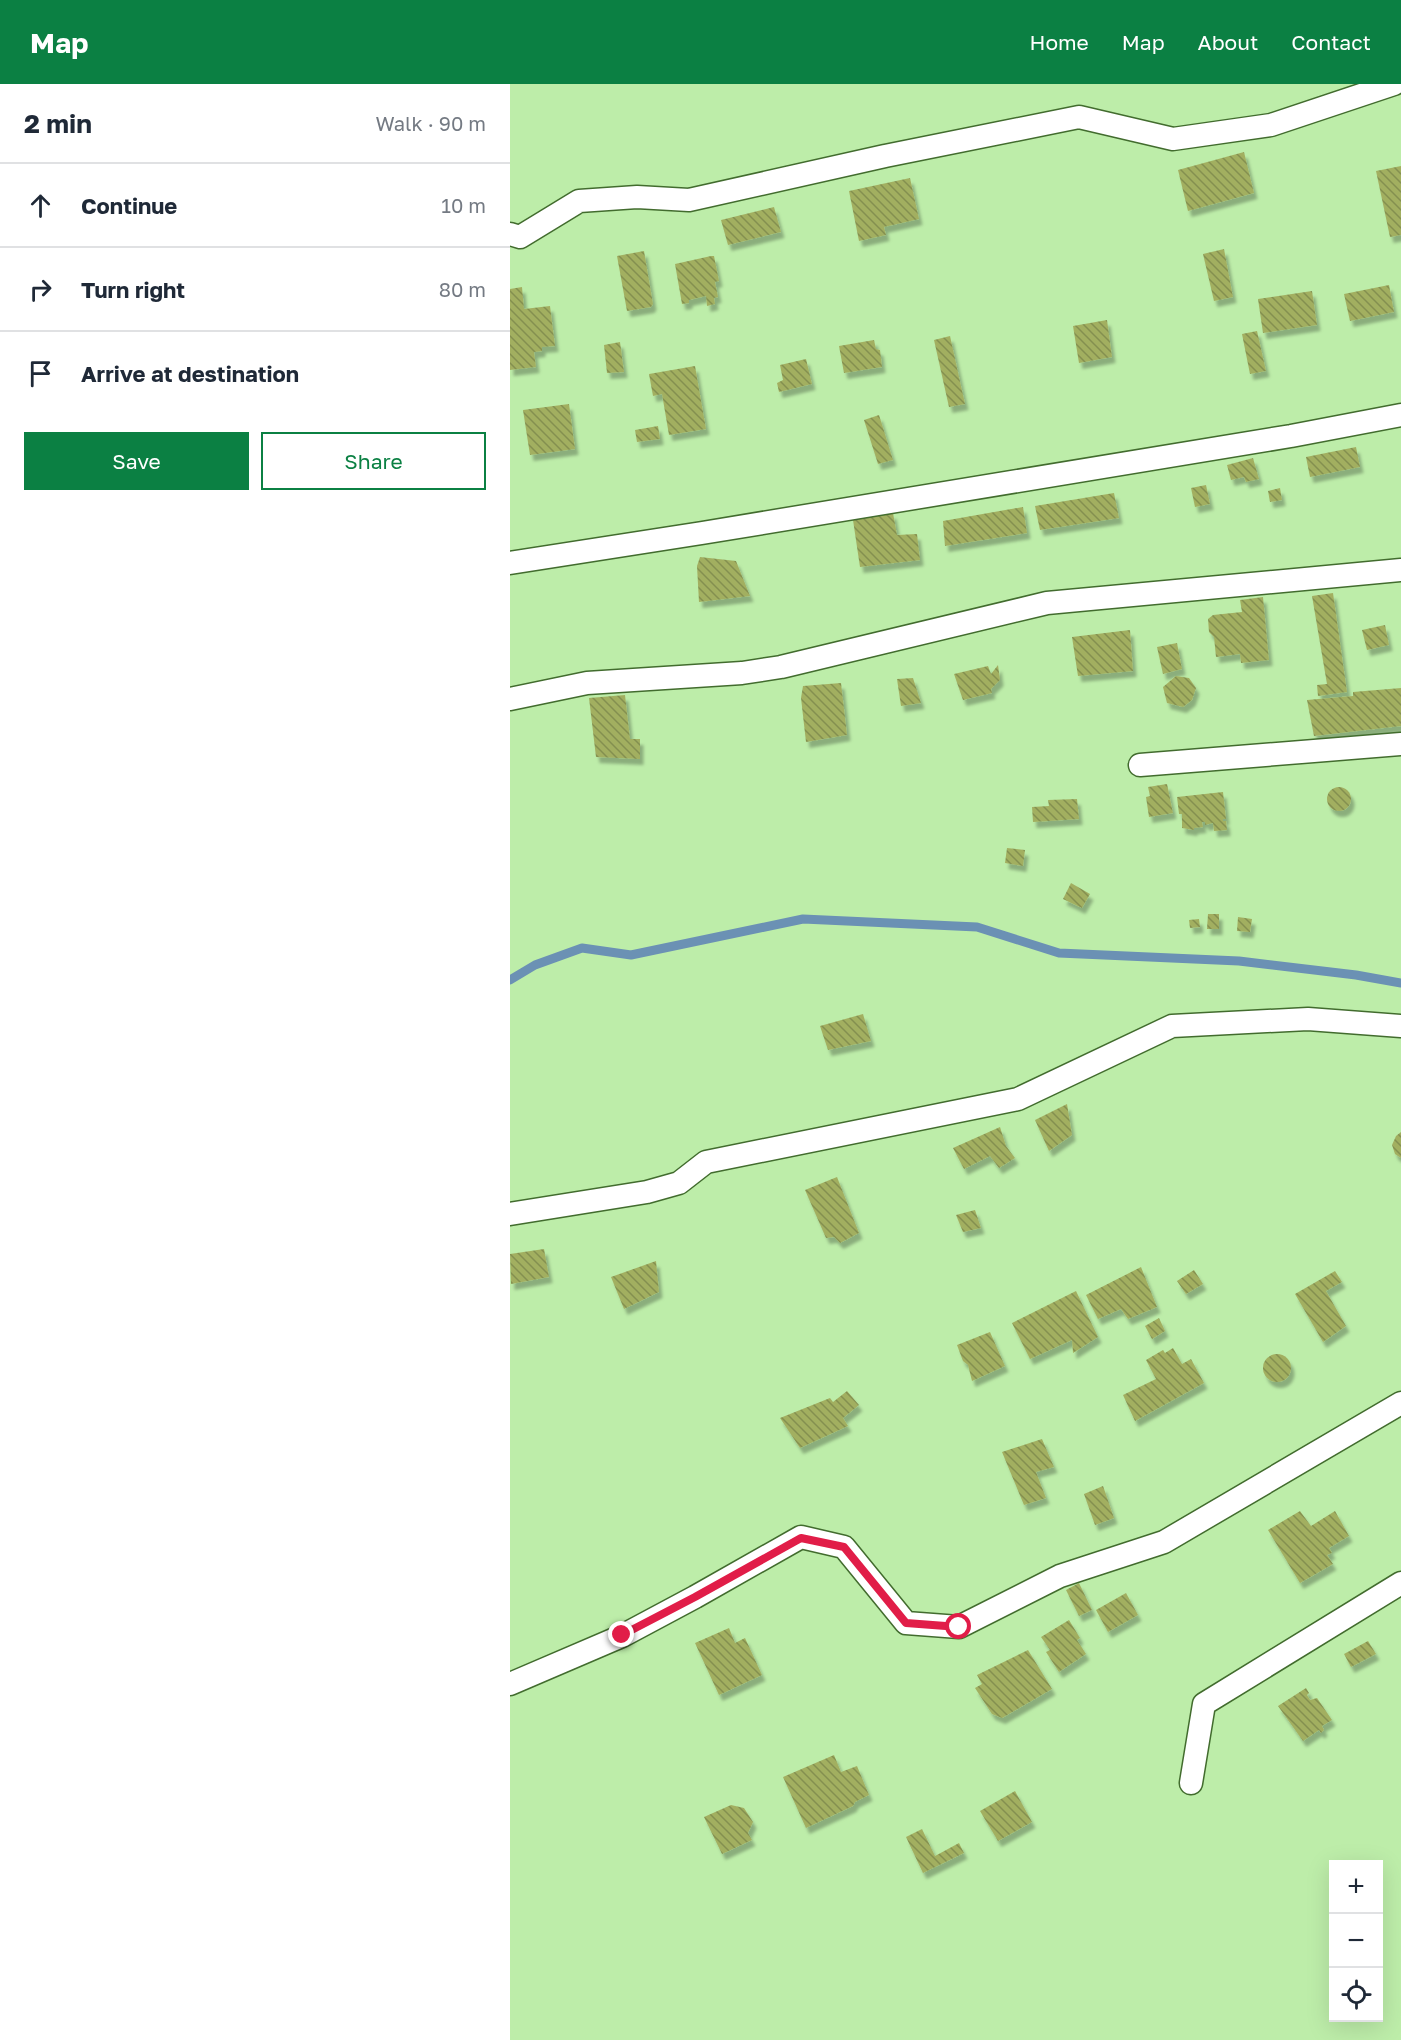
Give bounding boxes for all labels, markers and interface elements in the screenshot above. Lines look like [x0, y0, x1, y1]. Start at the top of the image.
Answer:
text: Map [30, 26, 88, 59]
text: Home [1029, 29, 1089, 55]
text: Map [1122, 29, 1165, 55]
text: About [1198, 29, 1258, 55]
text: Contact [1291, 29, 1371, 55]
text: 2 min [24, 108, 92, 139]
text: Walk · 90 m [375, 111, 486, 135]
icon: ahead [24, 189, 57, 222]
text: Continue [81, 192, 177, 219]
text: 10 m [441, 193, 486, 217]
icon: right [24, 273, 57, 306]
text: Turn right [81, 276, 185, 303]
text: 80 m [439, 277, 486, 301]
icon: arrive [24, 357, 57, 390]
text: Arrive at destination [81, 360, 299, 387]
button: Save [24, 432, 249, 490]
button: Share [261, 432, 486, 490]
route start [945, 1613, 971, 1639]
route end [608, 1621, 634, 1647]
map controls [1329, 1860, 1383, 2022]
button: + [1329, 1860, 1383, 1914]
button: − [1329, 1914, 1383, 1968]
button: locate [1329, 1968, 1383, 2022]

